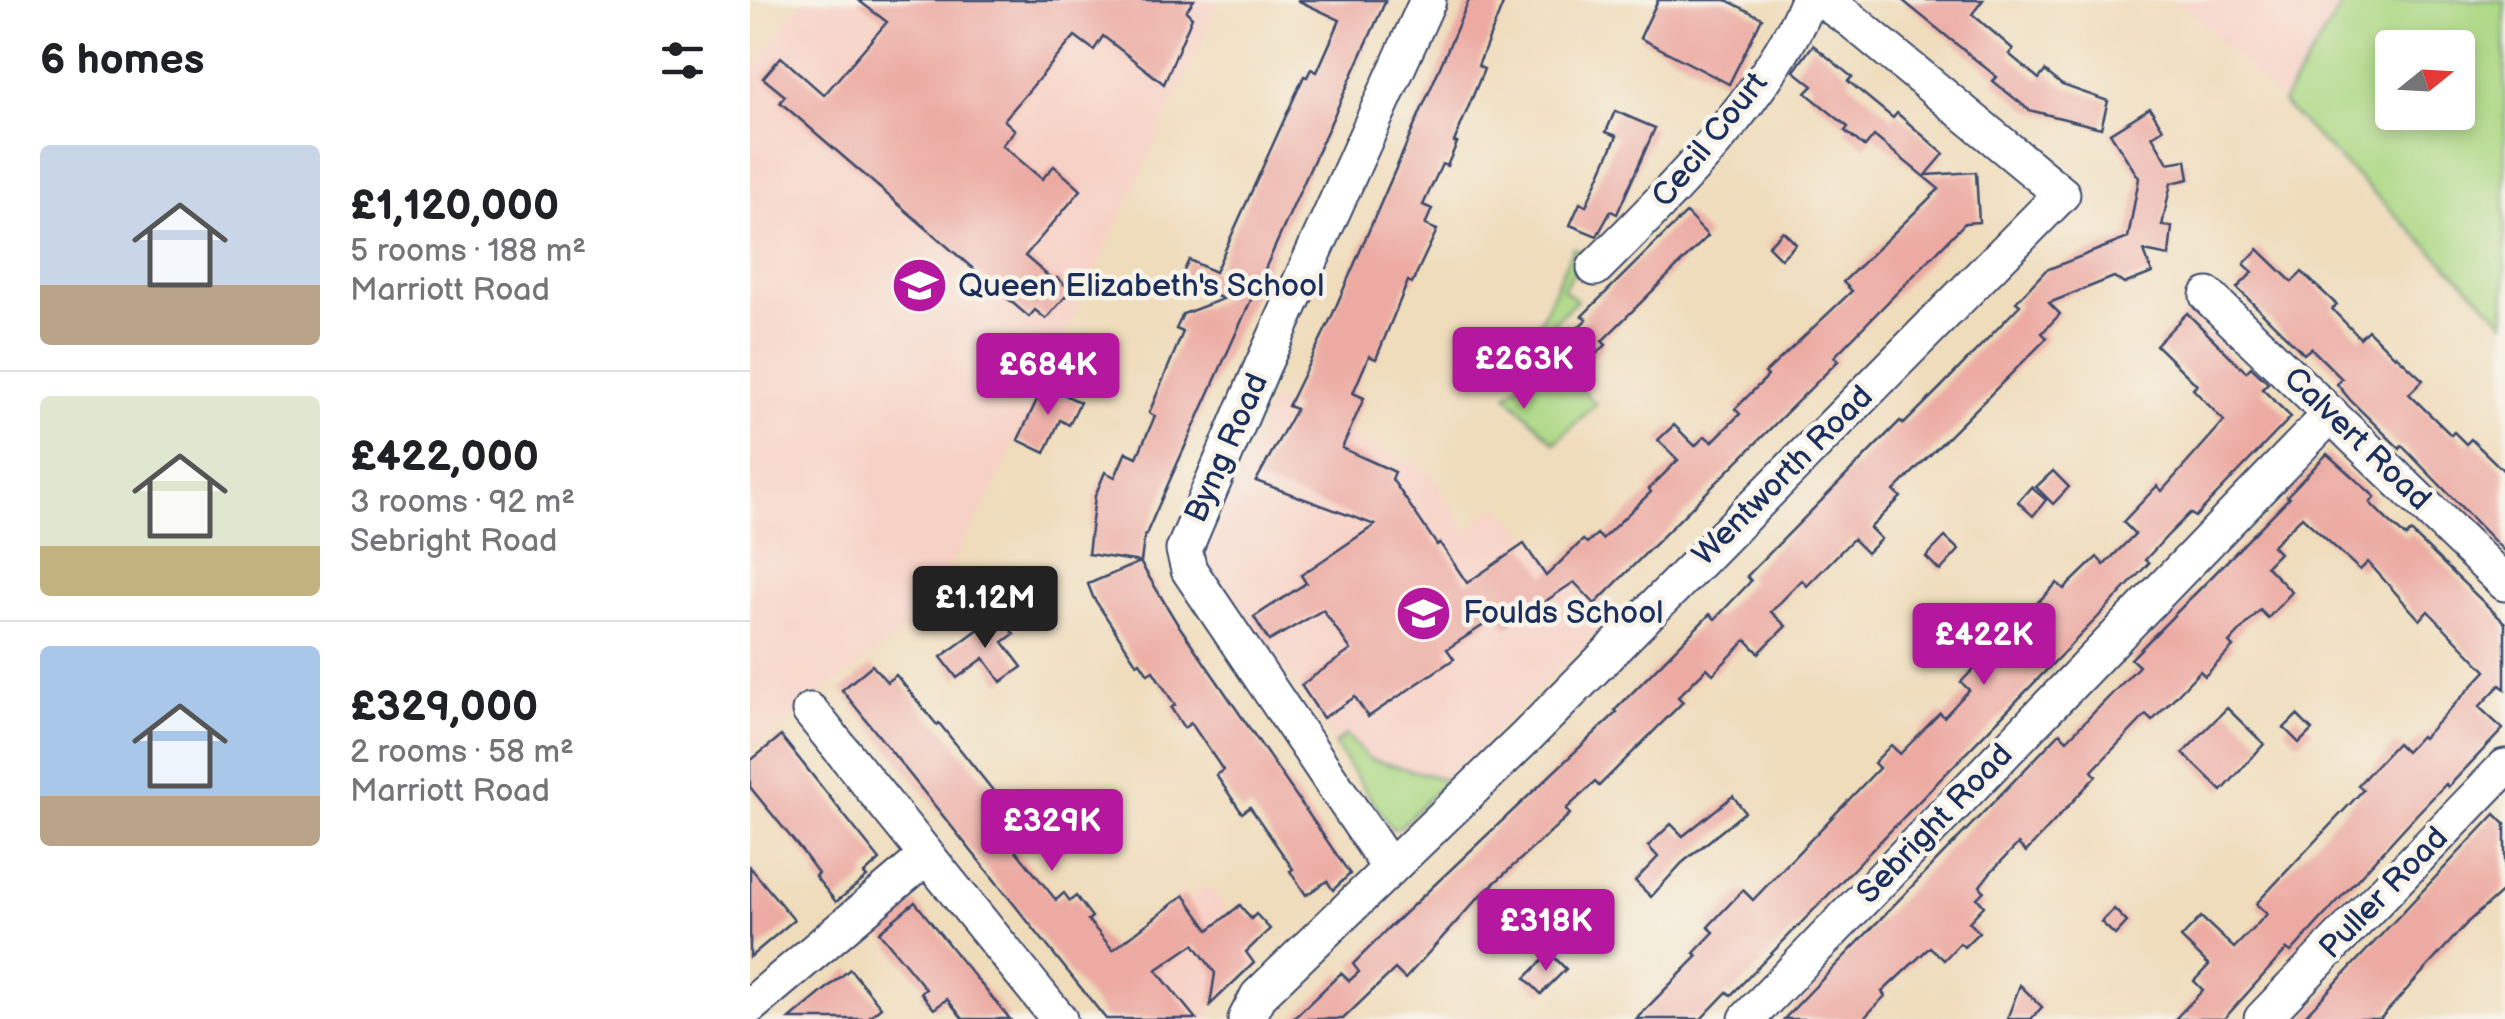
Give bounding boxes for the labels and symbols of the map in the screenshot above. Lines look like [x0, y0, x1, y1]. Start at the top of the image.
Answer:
north arrow [2375, 30, 2475, 130]
street label: Cecil Court [1644, 65, 1776, 215]
school or university icon: Queen Elizabeth's School [889, 256, 949, 316]
place label: Queen Elizabeth's School [958, 267, 1324, 306]
pin: £263K [1454, 327, 1594, 412]
pin: £684K [978, 333, 1118, 418]
street label: Calvert Road [2275, 359, 2439, 519]
street label: Byng Road [1177, 367, 1277, 529]
street label: Wentworth Road [1685, 378, 1881, 574]
pin: £1.12M [904, 566, 1066, 651]
school or university icon: Foulds School [1394, 583, 1454, 643]
place label: Foulds School [1463, 594, 1663, 633]
pin: £422K [1914, 603, 2054, 688]
street label: Sebright Road [1849, 736, 2021, 912]
pin: £329K [982, 789, 1122, 874]
street label: Puller Road [2311, 819, 2457, 967]
pin: £318K [1476, 889, 1616, 974]

